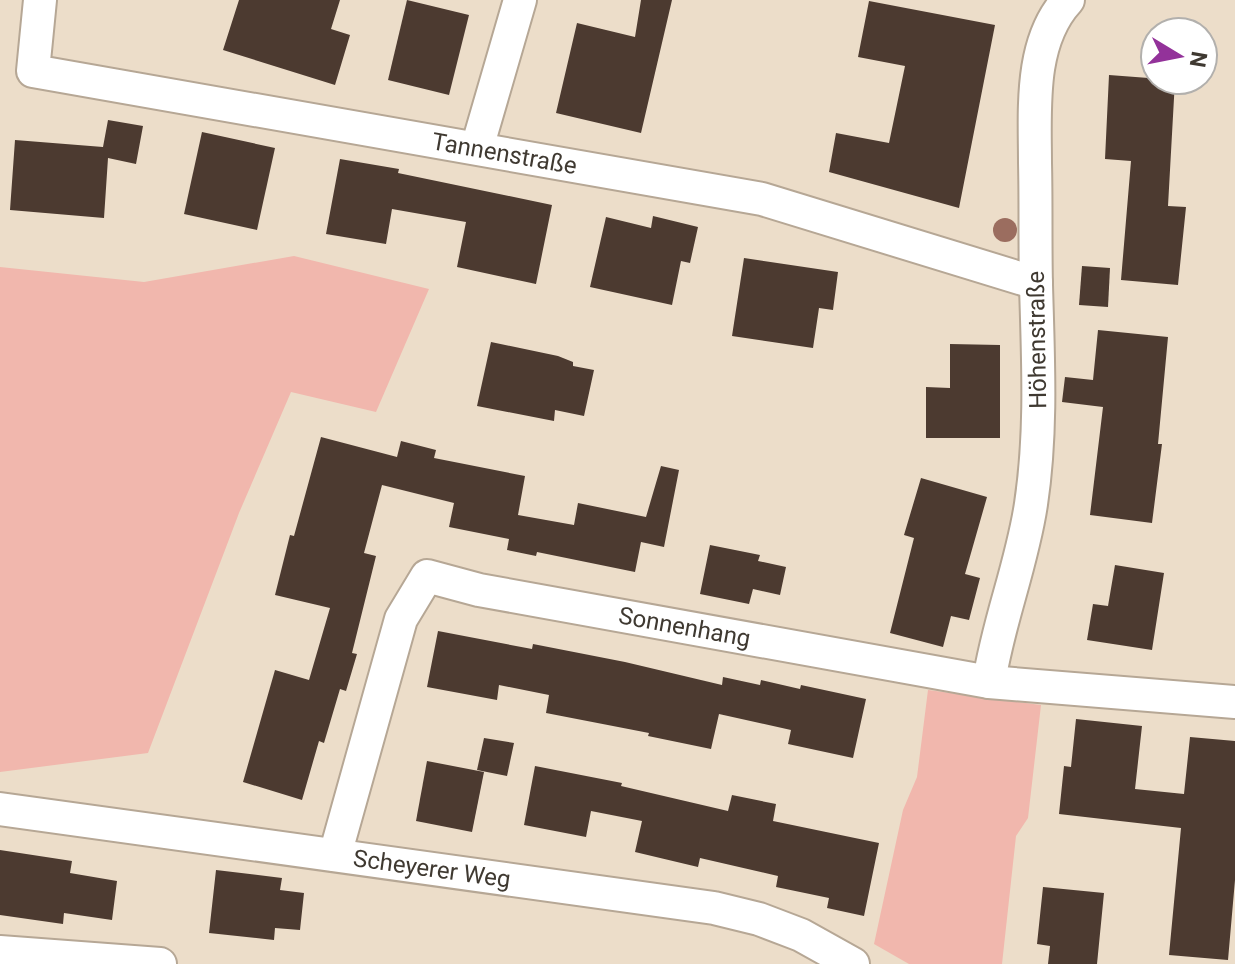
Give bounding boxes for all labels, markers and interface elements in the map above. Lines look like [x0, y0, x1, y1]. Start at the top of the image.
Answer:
north arrow [1139, 16, 1219, 96]
text: N [1185, 50, 1212, 69]
street label: Tannenstraße [430, 127, 579, 180]
street label: Höhenstraße [1022, 271, 1052, 409]
street label: Sonnenhang [616, 601, 753, 653]
street label: Scheyerer Weg [351, 844, 512, 894]

